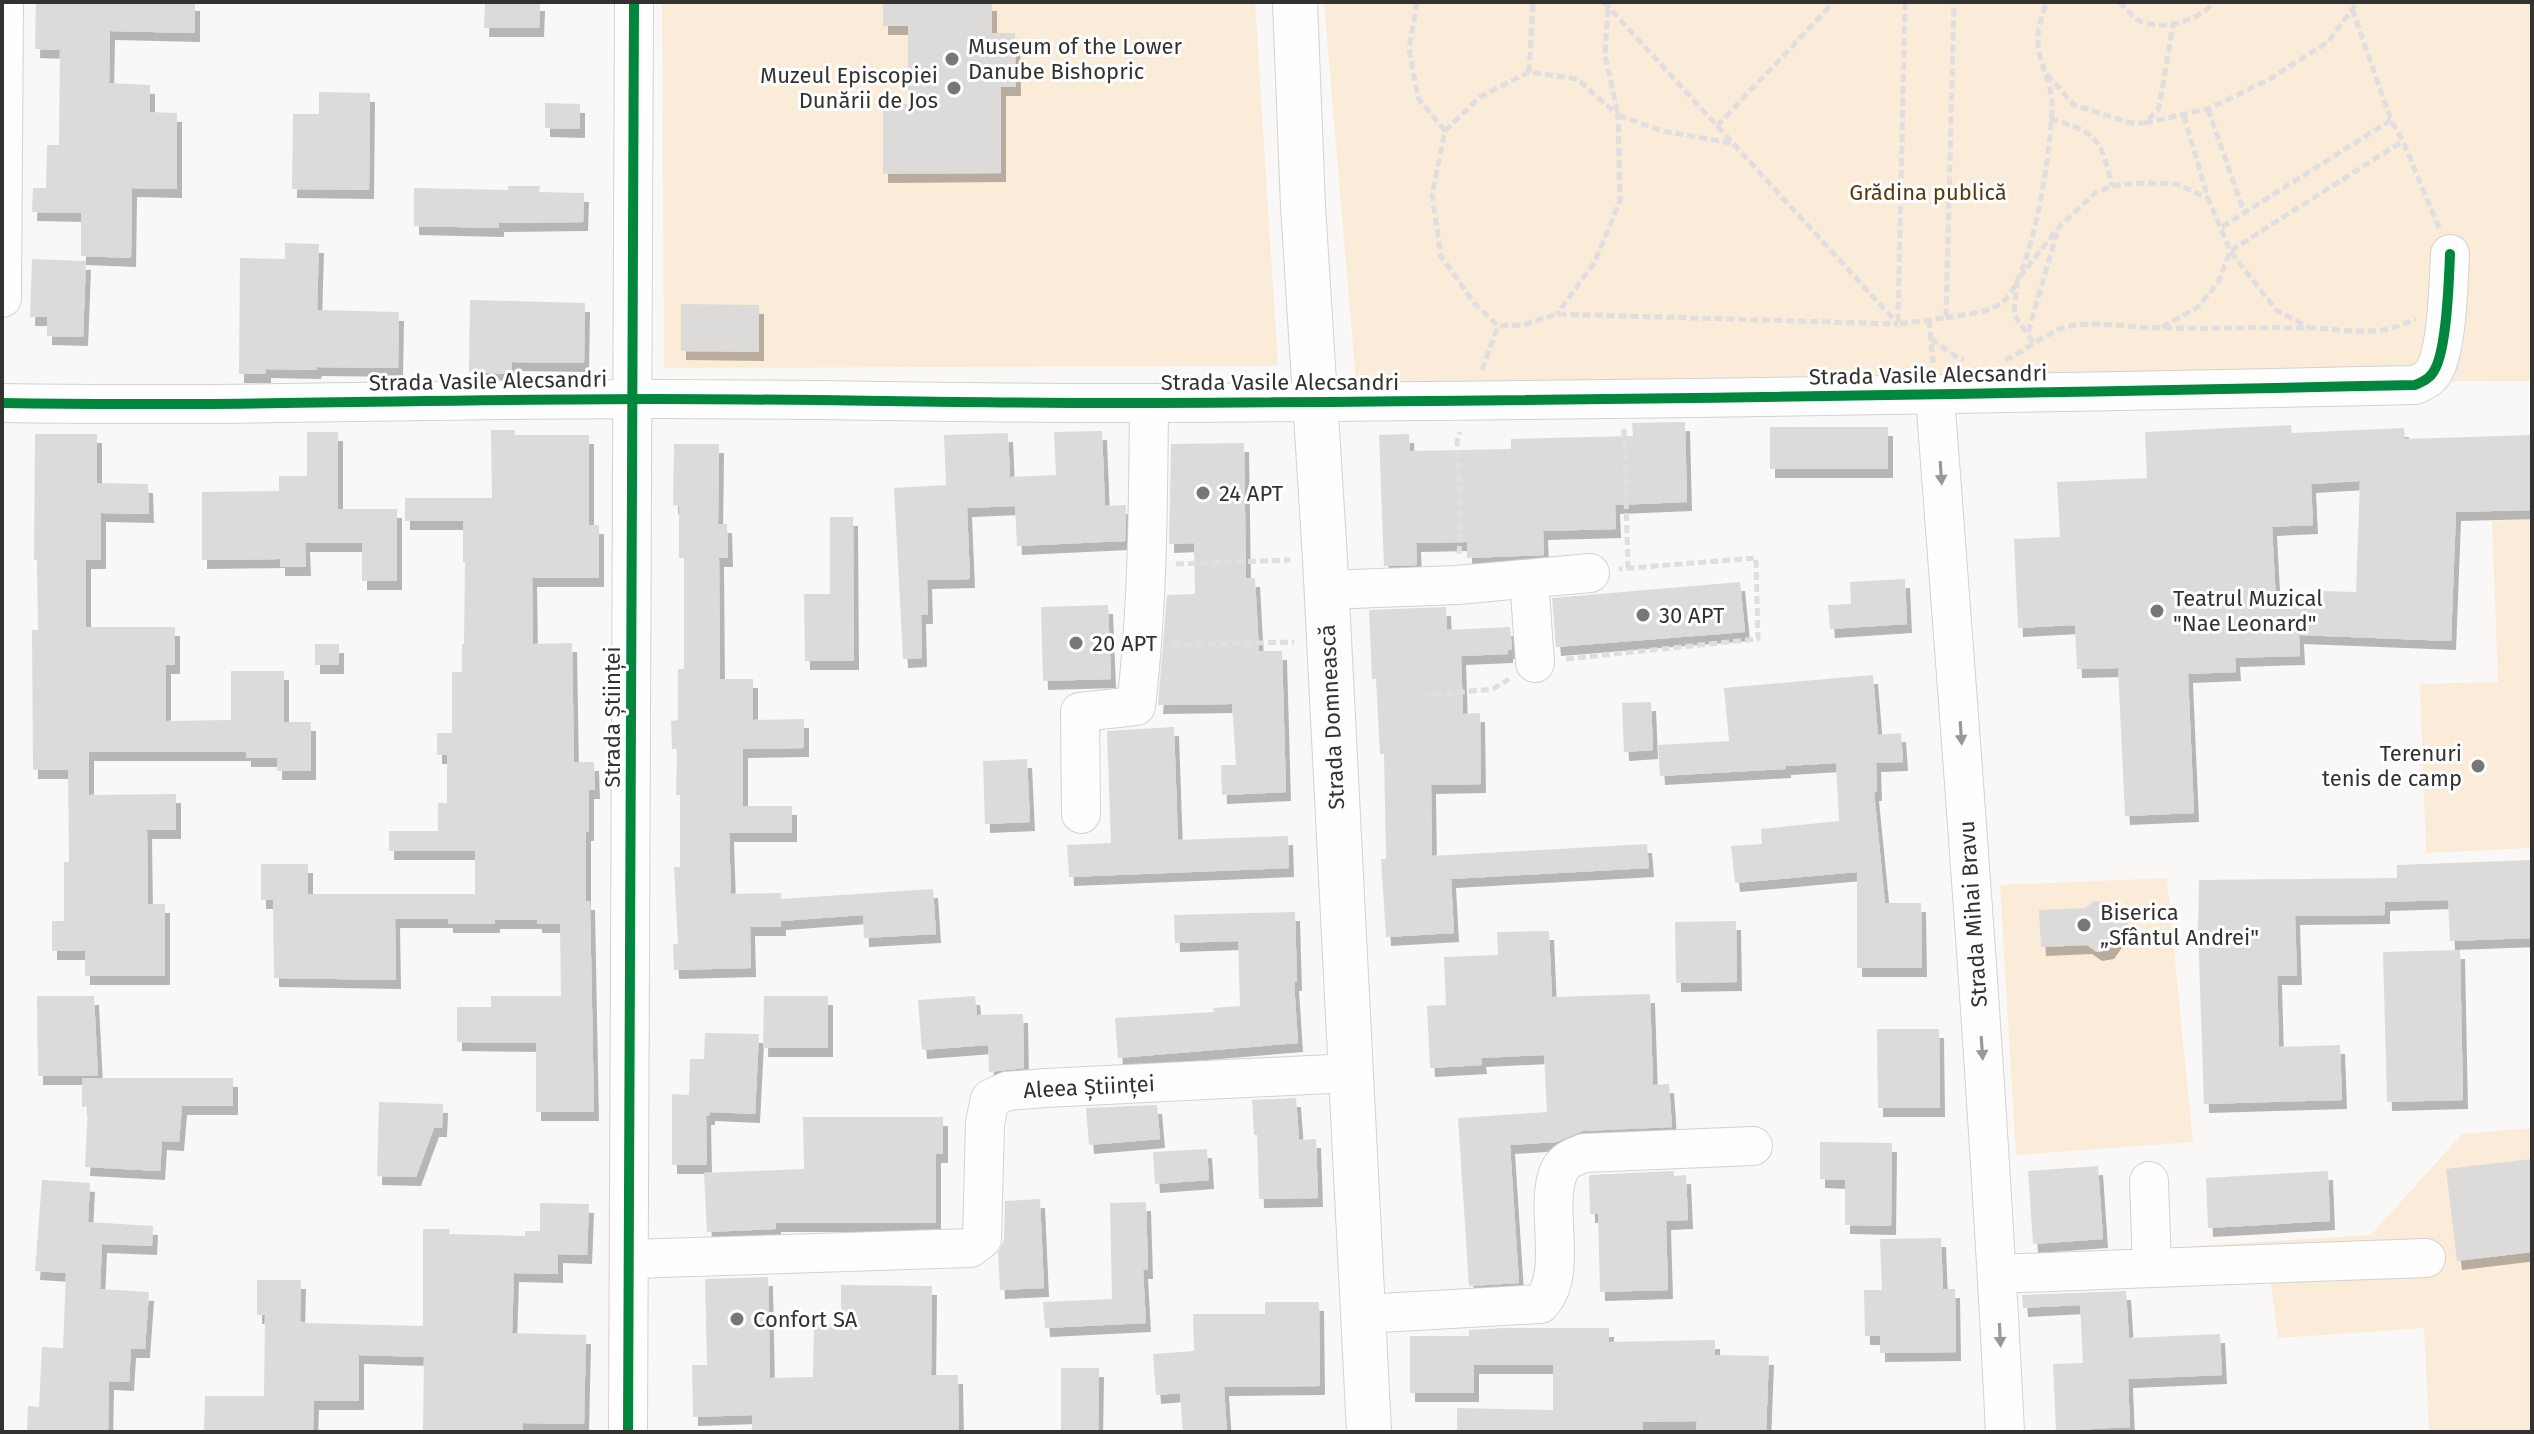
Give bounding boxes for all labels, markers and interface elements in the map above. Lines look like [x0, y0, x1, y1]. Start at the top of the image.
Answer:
place label: Museum of the Lower Danube Bishopric [968, 33, 1182, 85]
marker: Museum of the Lower Danube Bishopric [943, 50, 961, 68]
place label: Muzeul Episcopiei Dunării de Jos [760, 62, 938, 114]
marker: Muzeul Episcopiei Dunării de Jos [945, 79, 963, 97]
park label: Grădina publică [1849, 179, 2007, 206]
street label: Strada Vasile Alecsandri [1809, 359, 2047, 391]
street label: Strada Vasile Alecsandri [369, 365, 607, 397]
street label: Strada Vasile Alecsandri [1161, 369, 1399, 396]
one-way arrow [1935, 461, 1948, 486]
place label: 24 APT [1219, 480, 1284, 507]
marker: 24 APT [1194, 484, 1212, 502]
place label: Teatrul Muzical "Nae Leonard" [2173, 585, 2323, 637]
place label: 30 APT [1659, 602, 1725, 629]
marker: Teatrul Muzical "Nae Leonard" [2148, 602, 2166, 620]
marker: 30 APT [1634, 606, 1652, 624]
street label: Strada Domnească [1314, 624, 1350, 810]
place label: 20 APT [1092, 630, 1158, 657]
marker: 20 APT [1067, 634, 1085, 652]
street label: Strada Științei [599, 646, 626, 788]
one-way arrow [1955, 721, 1968, 746]
place label: Terenuri tenis de camp [2322, 740, 2462, 792]
marker: Terenuri tenis de camp [2469, 757, 2487, 775]
street label: Strada Mihai Bravu [1953, 820, 1993, 1008]
place label: Biserica „Sfântul Andrei" [2100, 899, 2259, 951]
marker: Biserica „Sfântul Andrei" [2075, 916, 2093, 934]
one-way arrow [1976, 1036, 1989, 1061]
street label: Aleea Științei [1023, 1070, 1155, 1104]
place label: Confort SA [753, 1306, 858, 1333]
marker: Confort SA [728, 1310, 746, 1328]
one-way arrow [1994, 1323, 2007, 1348]

